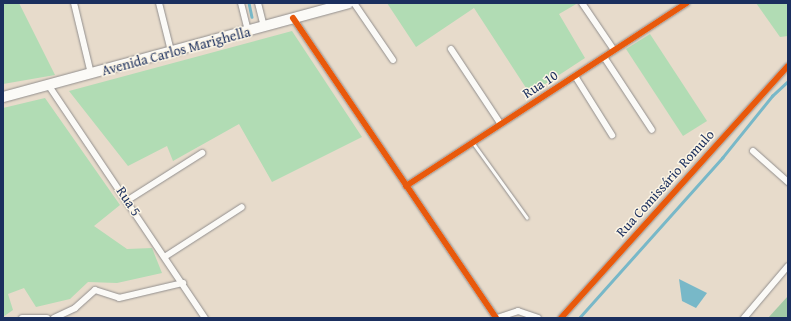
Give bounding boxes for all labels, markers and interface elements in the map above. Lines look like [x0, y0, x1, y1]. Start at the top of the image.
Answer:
street label: Avenida Carlos Marighella [100, 23, 252, 79]
street label: Rua 10 [519, 66, 561, 102]
street label: Rua Comissário Romulo [612, 126, 718, 240]
street label: Rua 5 [113, 183, 145, 219]

